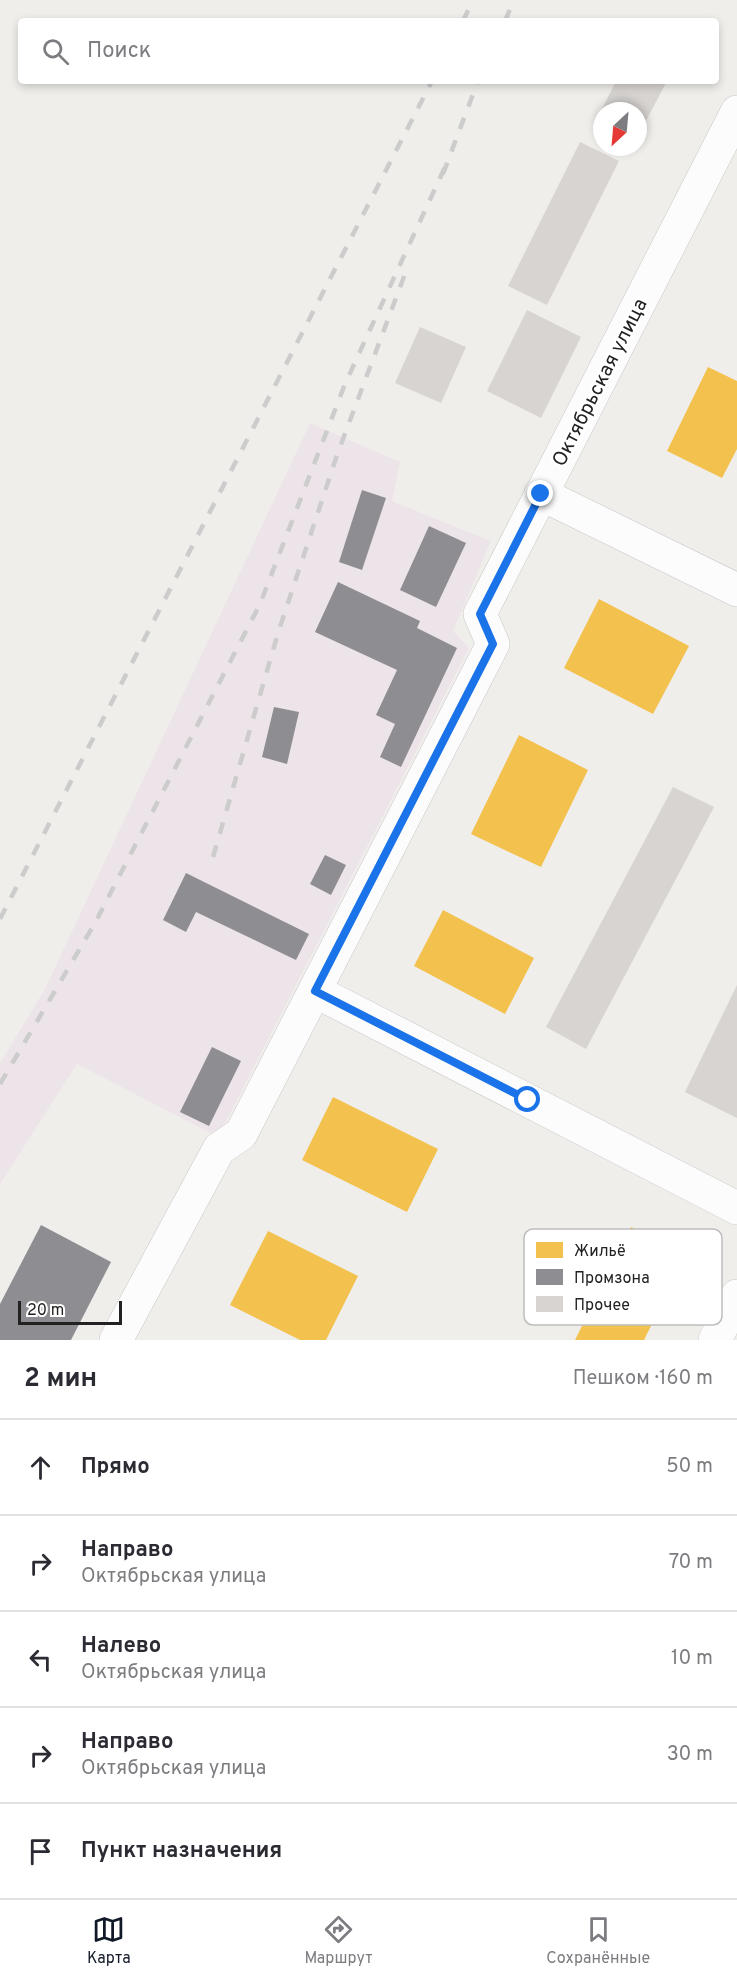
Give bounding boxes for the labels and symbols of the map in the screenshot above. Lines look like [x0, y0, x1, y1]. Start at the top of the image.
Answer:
north arrow [593, 102, 647, 156]
street label: Октябрьская улица [547, 294, 654, 471]
route end [527, 480, 553, 506]
route start [514, 1086, 540, 1112]
legend [524, 1229, 722, 1325]
text: Жильё [574, 1242, 626, 1262]
text: Промзона [574, 1269, 650, 1289]
text: Прочее [574, 1296, 630, 1316]
scale bar [18, 1298, 122, 1326]

